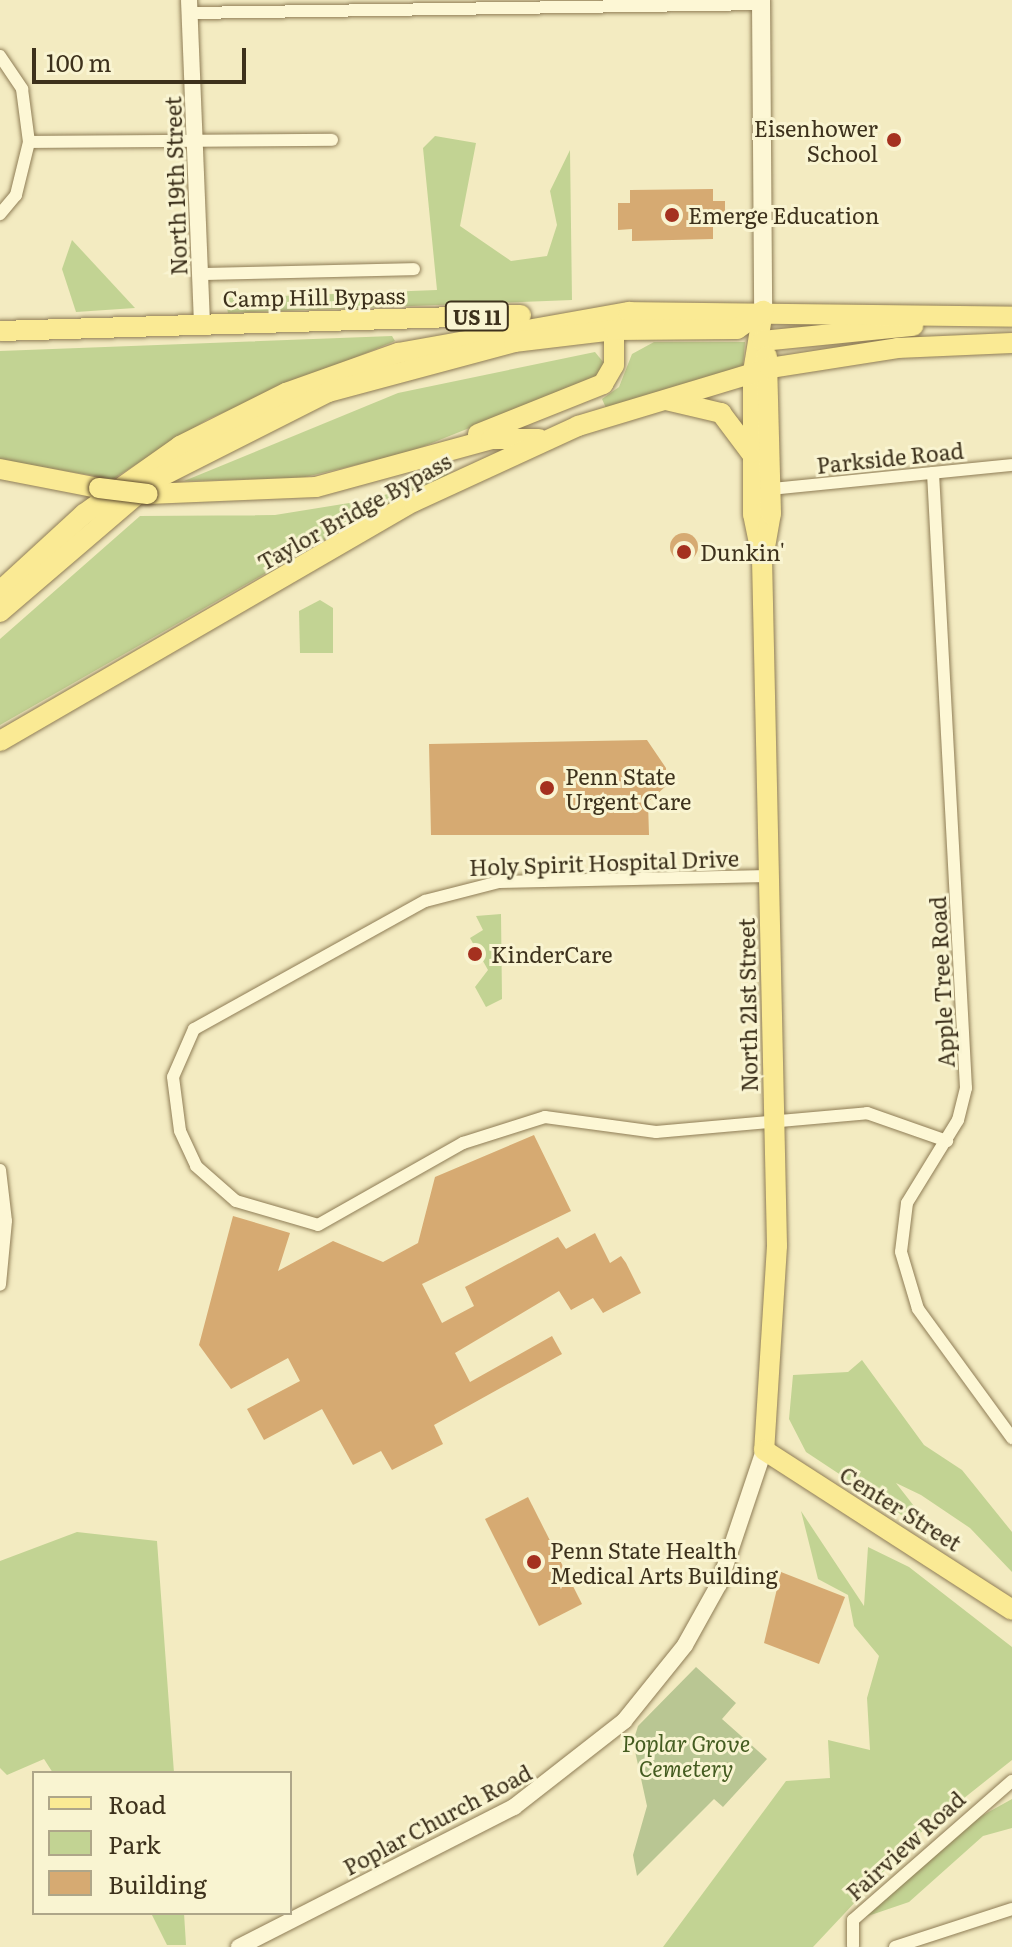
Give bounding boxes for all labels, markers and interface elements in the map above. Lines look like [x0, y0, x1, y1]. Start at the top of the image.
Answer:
scale bar [36, 32, 250, 82]
text: 100 m [46, 44, 112, 79]
street label: North 19th Street [159, 96, 191, 276]
place label: Eisenhower School [754, 114, 878, 166]
marker: Eisenhower School [885, 131, 903, 149]
place label: Emerge Education [688, 202, 879, 228]
marker: Emerge Education [663, 206, 681, 224]
street label: Camp Hill Bypass [222, 281, 406, 311]
road number: US 11 [443, 300, 511, 332]
street label: Parkside Road [815, 436, 965, 478]
street label: Taylor Bridge Bypass [253, 447, 455, 575]
place label: Dunkin' [700, 539, 785, 565]
marker: Dunkin' [675, 543, 693, 561]
place label: Penn State Urgent Care [565, 762, 691, 814]
marker: Penn State Urgent Care [536, 777, 558, 799]
street label: Holy Spirit Hospital Drive [469, 844, 739, 880]
street label: Apple Tree Road [923, 896, 959, 1068]
street label: North 21st Street [732, 918, 762, 1092]
place label: KinderCare [491, 941, 613, 967]
marker: KinderCare [466, 945, 484, 963]
street label: Center Street [835, 1460, 967, 1556]
place label: Penn State Health Medical Arts Building [550, 1536, 778, 1588]
marker: Penn State Health Medical Arts Building [525, 1553, 543, 1571]
park label: Poplar Grove Cemetery [622, 1729, 750, 1780]
street label: Poplar Church Road [338, 1758, 536, 1880]
legend [32, 1771, 292, 1915]
street label: Fairview Road [840, 1785, 970, 1905]
text: Road [108, 1786, 166, 1821]
text: Park [108, 1826, 161, 1861]
text: Building [108, 1866, 207, 1901]

